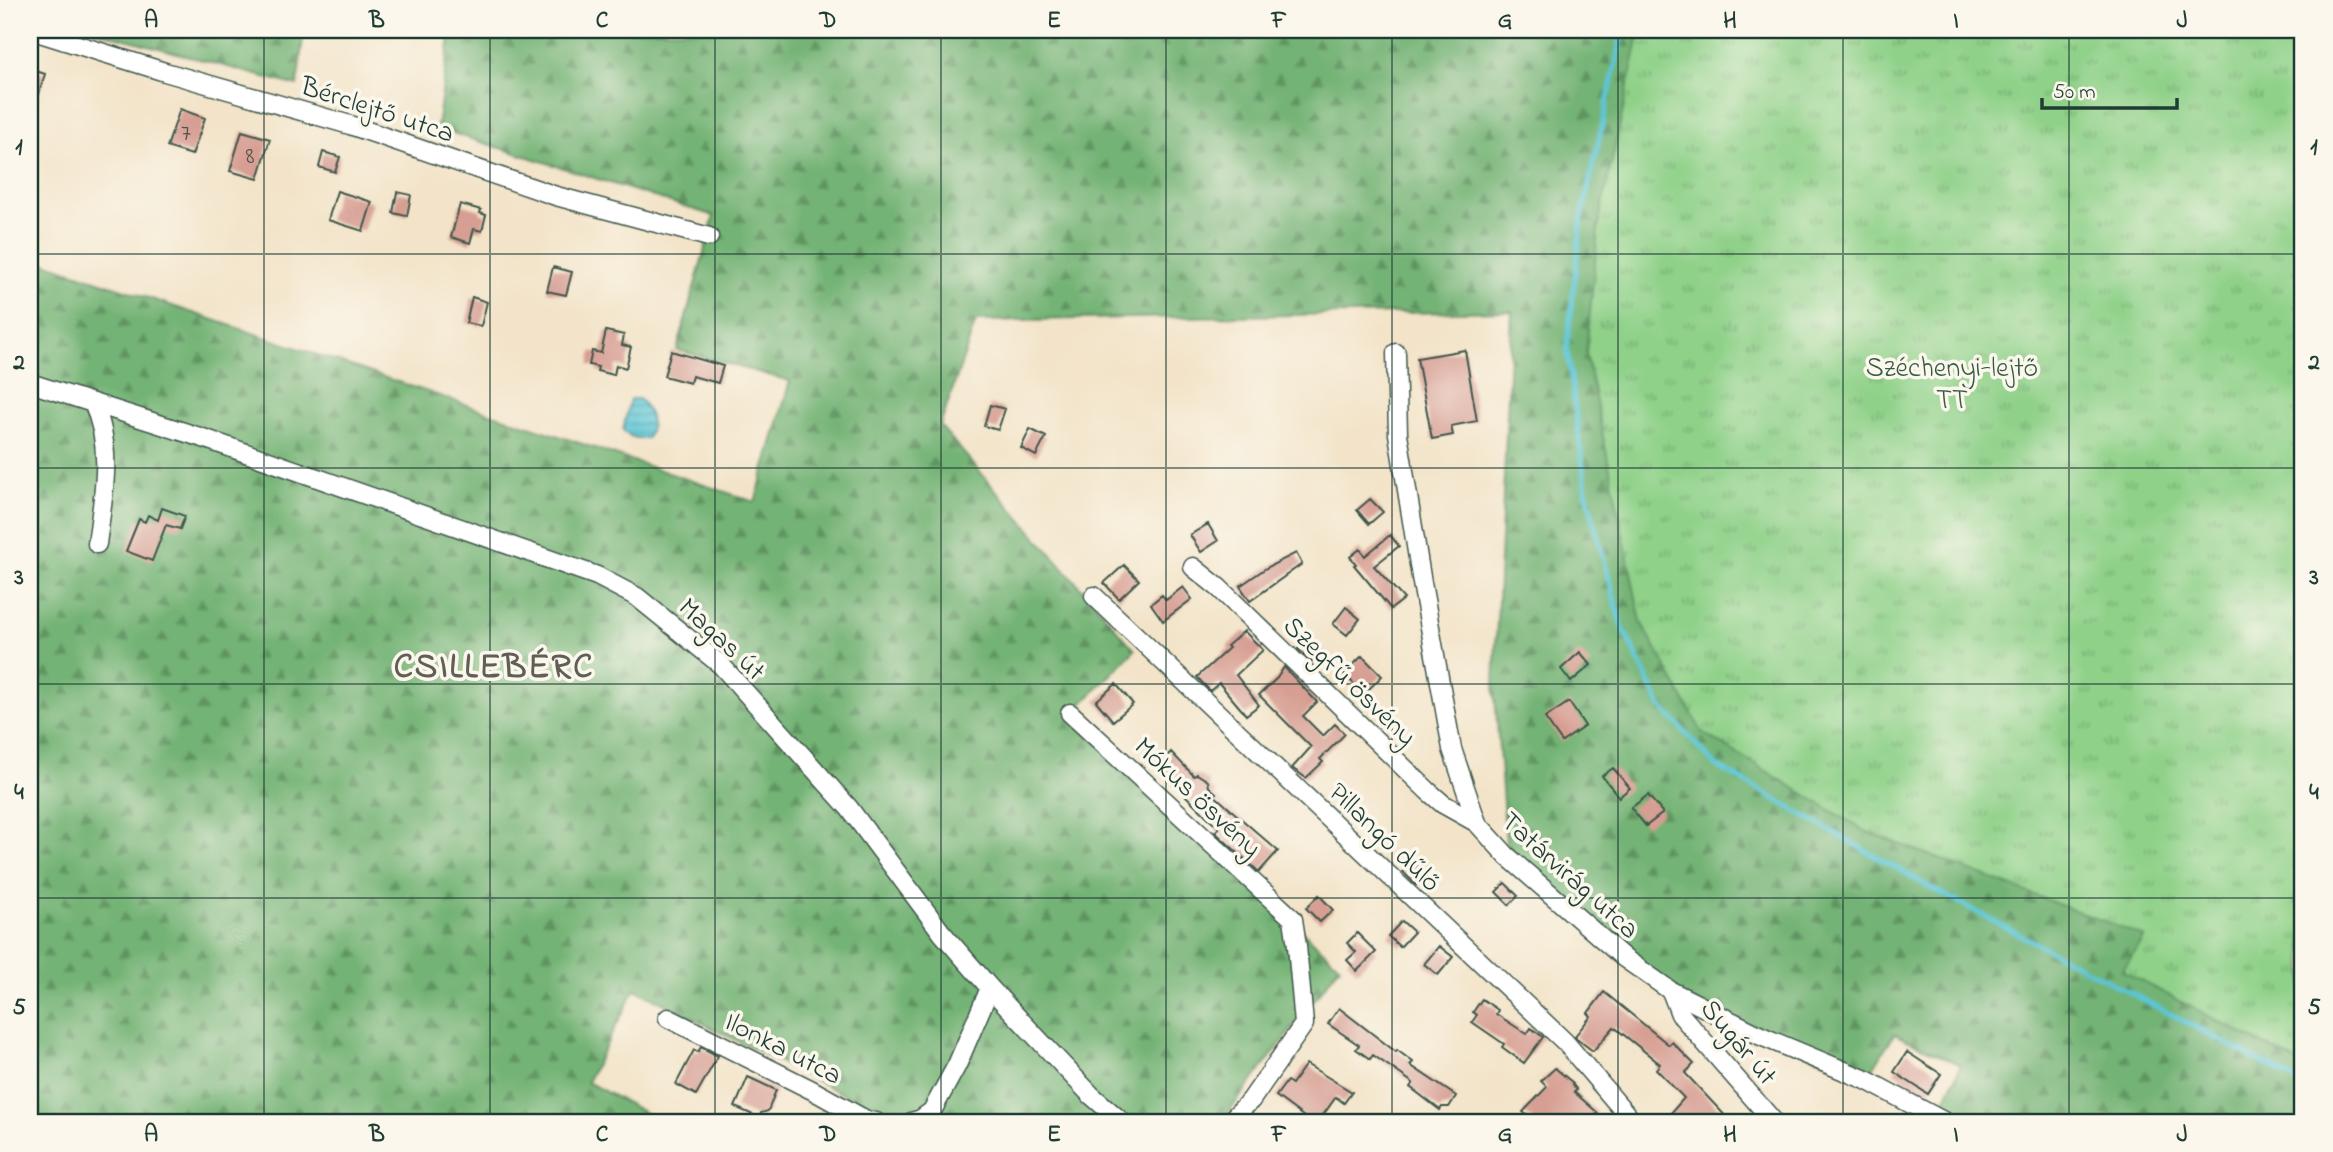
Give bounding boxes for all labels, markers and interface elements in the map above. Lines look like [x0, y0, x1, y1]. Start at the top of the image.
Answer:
text: A [144, 5, 158, 38]
text: B [368, 5, 385, 38]
text: C [596, 5, 609, 38]
text: D [819, 5, 836, 38]
text: E [1047, 5, 1061, 38]
text: F [1271, 5, 1287, 38]
text: G [1498, 5, 1512, 38]
text: H [1723, 5, 1737, 38]
text: I [1953, 5, 1959, 38]
text: J [2176, 5, 2188, 38]
scale bar [2042, 66, 2177, 110]
street label: Bérclejtő utca [294, 67, 459, 155]
text: 50 m [2053, 78, 2096, 108]
house number: 7 [181, 117, 191, 152]
text: 1 [15, 132, 23, 165]
text: 1 [2310, 132, 2318, 165]
house number: 8 [246, 140, 255, 175]
text: 2 [12, 347, 25, 380]
text: 2 [2307, 347, 2320, 380]
park label: Széchenyi-lejtő TT [1866, 349, 2038, 422]
text: 3 [13, 562, 24, 595]
text: 3 [2308, 562, 2319, 595]
street label: Magas út [668, 589, 774, 692]
street label: Szegfű ösvény [1272, 608, 1425, 757]
district label: CSILLEBÉRC [394, 643, 594, 694]
street label: Mókus ösvény [1124, 728, 1270, 869]
street label: Pillangó dűlő [1318, 774, 1449, 903]
text: 4 [14, 777, 24, 810]
text: 4 [2309, 777, 2319, 810]
street label: Tatárvirág utca [1490, 803, 1647, 950]
street label: Sugár út [1689, 991, 1786, 1095]
text: 5 [12, 992, 26, 1025]
text: 5 [2307, 992, 2321, 1025]
street label: Ilonka utca [717, 1003, 848, 1097]
text: A [144, 1119, 158, 1152]
text: B [368, 1119, 385, 1152]
text: C [596, 1119, 609, 1152]
text: D [819, 1119, 836, 1152]
text: E [1047, 1119, 1061, 1152]
text: F [1271, 1119, 1287, 1152]
text: G [1498, 1119, 1512, 1152]
text: H [1723, 1119, 1737, 1152]
text: I [1953, 1119, 1959, 1152]
text: J [2176, 1119, 2188, 1152]

